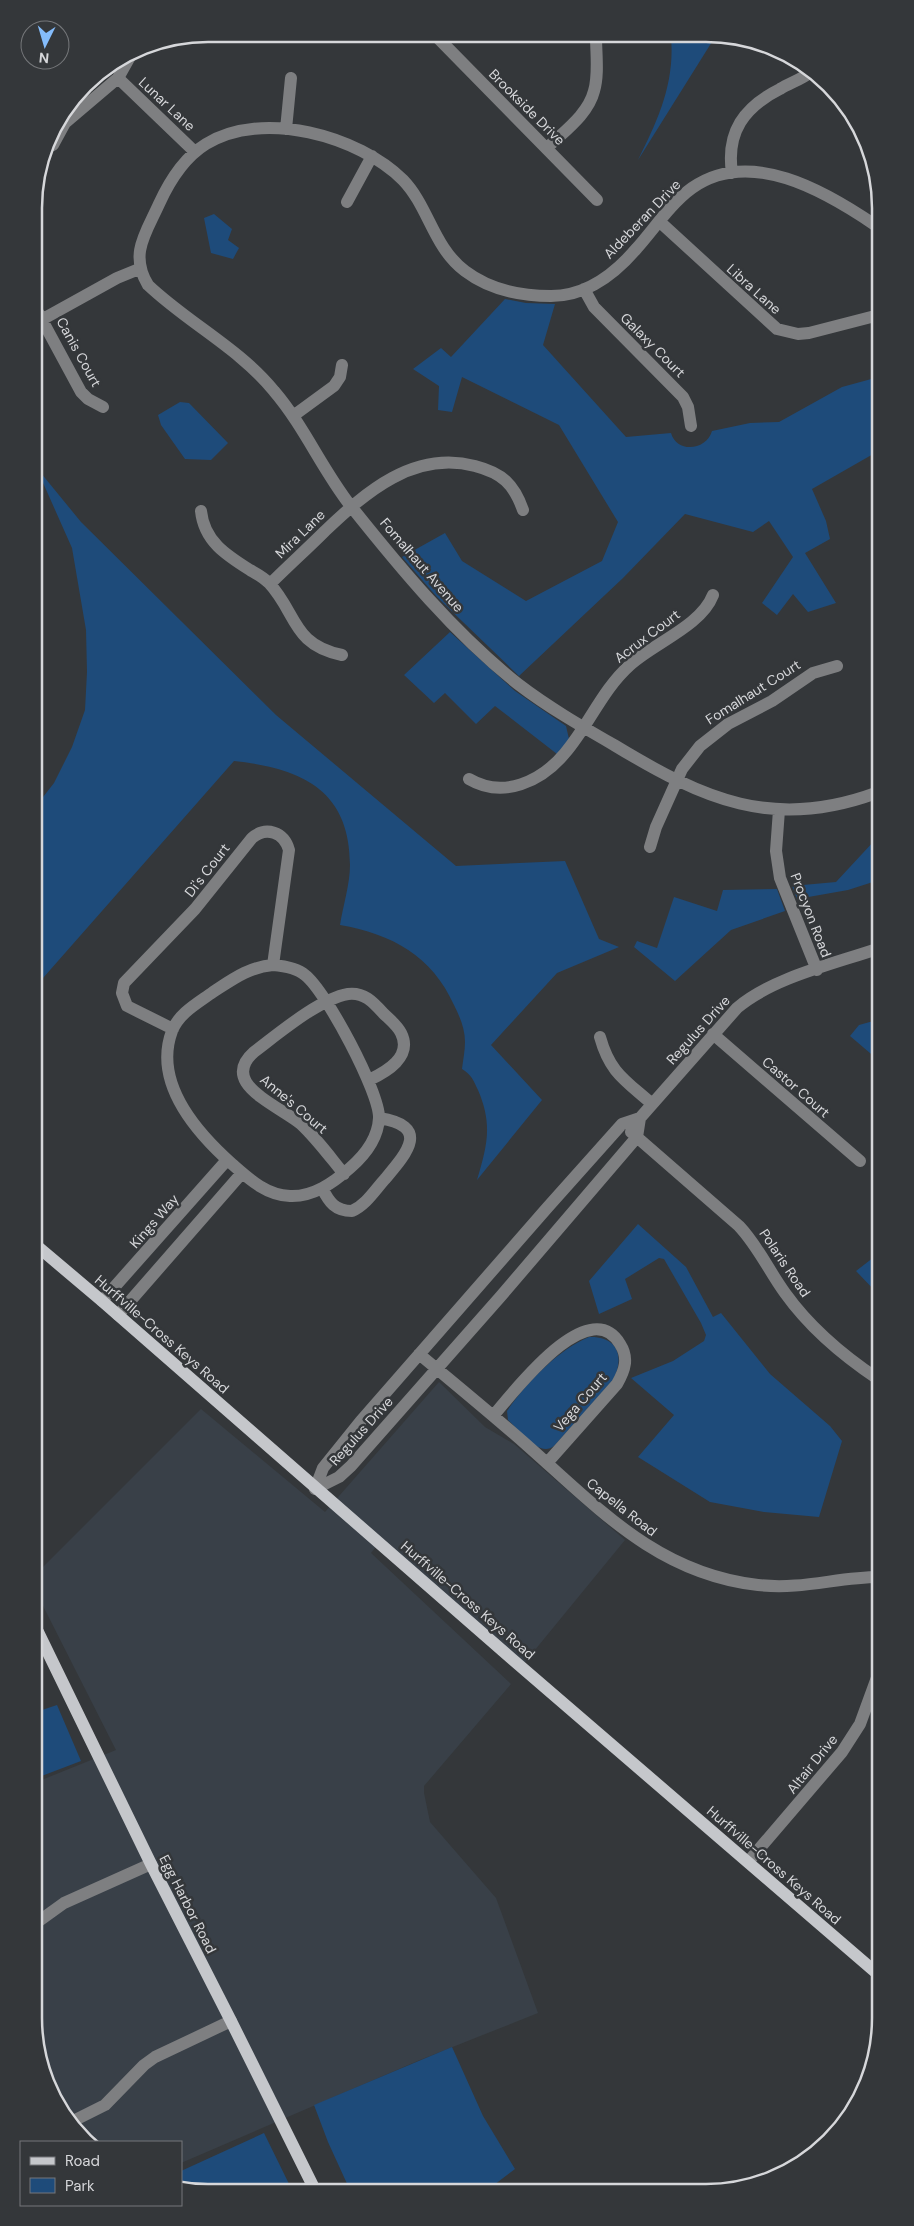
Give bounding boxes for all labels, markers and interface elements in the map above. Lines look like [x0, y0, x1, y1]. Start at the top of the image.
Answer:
north arrow [20, 20, 70, 70]
text: N [38, 49, 50, 67]
street label: Brookside Drive [485, 65, 569, 149]
street label: Lunar Lane [135, 73, 199, 135]
street label: Aldeberan Drive [600, 175, 684, 263]
street label: Libra Lane [723, 260, 785, 318]
street label: Galaxy Court [617, 309, 689, 381]
street label: Canis Court [53, 314, 105, 390]
street label: Mira Lane [271, 506, 329, 562]
street label: Fomalhaut Avenue [376, 514, 468, 616]
street label: Acrux Court [611, 605, 683, 667]
street label: Fomalhaut Court [702, 656, 804, 728]
street label: Di's Court [181, 840, 233, 900]
street label: Procyon Road [787, 870, 835, 960]
street label: Regulus Drive [662, 992, 734, 1068]
street label: Castor Court [758, 1053, 834, 1121]
street label: Anne's Court [257, 1071, 331, 1137]
street label: Kings Way [125, 1190, 183, 1252]
street label: Polaris Road [756, 1225, 814, 1301]
street label: Hurffville-Cross Keys Road [91, 1271, 233, 1397]
street label: Vega Court [549, 1369, 611, 1435]
street label: Regulus Drive [325, 1393, 397, 1469]
street label: Capella Road [583, 1474, 661, 1540]
street label: Hurffville-Cross Keys Road [397, 1537, 539, 1663]
street label: Altair Drive [783, 1731, 841, 1797]
street label: Hurffville-Cross Keys Road [703, 1802, 845, 1928]
street label: Egg Harbor Road [155, 1852, 221, 1956]
legend [20, 2141, 182, 2206]
text: Road [65, 2151, 100, 2171]
text: Park [65, 2176, 95, 2196]

